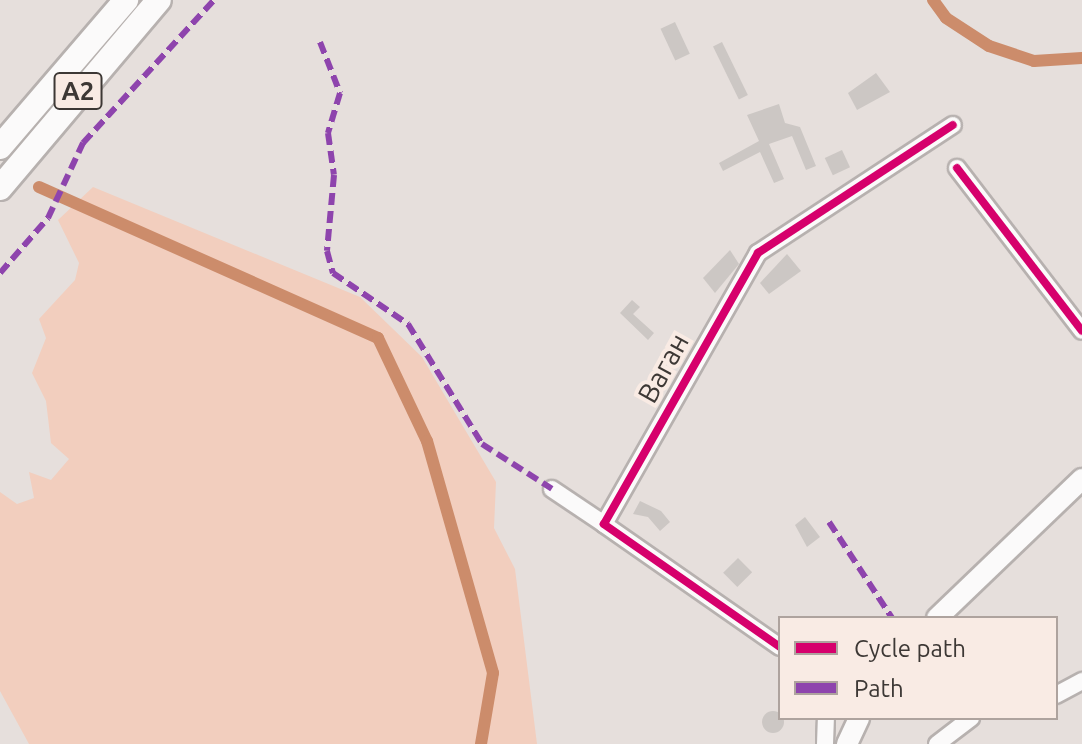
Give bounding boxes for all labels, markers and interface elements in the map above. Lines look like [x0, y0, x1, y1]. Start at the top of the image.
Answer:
road number: A2 [52, 69, 104, 113]
street label: Ваган [630, 327, 696, 409]
legend [778, 616, 1058, 720]
text: Cycle path [854, 635, 966, 662]
text: Path [854, 675, 904, 702]

